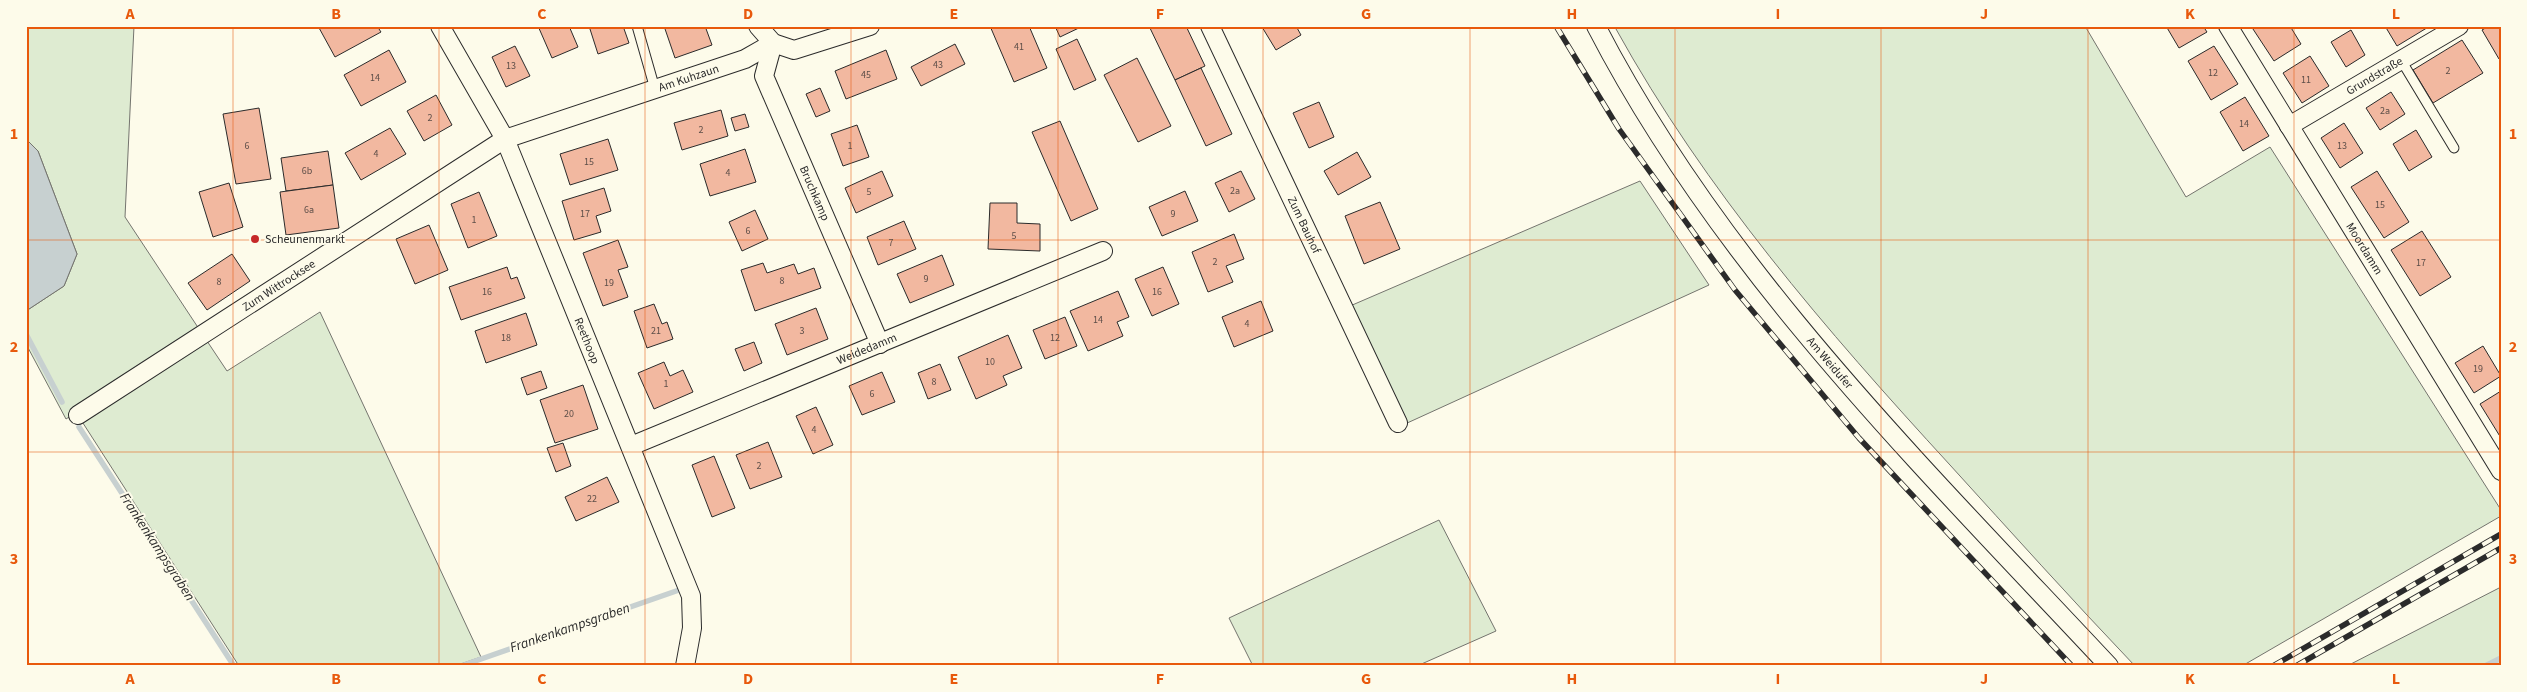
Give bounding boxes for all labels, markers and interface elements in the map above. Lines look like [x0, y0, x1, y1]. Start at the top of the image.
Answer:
text: A [124, 3, 135, 25]
text: B [331, 3, 341, 25]
text: C [537, 3, 547, 25]
text: D [743, 3, 753, 25]
text: E [950, 3, 958, 25]
text: F [1156, 3, 1164, 25]
text: G [1361, 3, 1371, 25]
text: H [1567, 3, 1577, 25]
text: I [1776, 3, 1780, 25]
text: J [1980, 3, 1988, 25]
text: K [2185, 3, 2195, 25]
text: L [2392, 3, 2400, 25]
house number: 41 [1014, 40, 1024, 54]
street label: Grundstraße [2343, 52, 2406, 99]
house number: 43 [933, 58, 943, 72]
house number: 13 [506, 59, 516, 73]
street label: Am Kuhzaun [656, 60, 721, 96]
house number: 2 [2446, 64, 2451, 78]
house number: 12 [2208, 66, 2218, 80]
house number: 45 [861, 68, 871, 82]
house number: 14 [370, 71, 380, 85]
house number: 11 [2301, 73, 2311, 87]
house number: 2a [2380, 104, 2390, 118]
house number: 2 [428, 111, 433, 125]
house number: 14 [2239, 117, 2249, 131]
text: 1 [10, 123, 18, 145]
house number: 2 [699, 123, 704, 137]
text: 1 [2509, 123, 2517, 145]
house number: 6 [245, 139, 250, 153]
house number: 1 [848, 139, 853, 153]
house number: 13 [2337, 139, 2347, 153]
house number: 4 [374, 147, 379, 161]
house number: 15 [584, 155, 594, 169]
street label: Bruchkamp [795, 163, 834, 224]
house number: 6b [302, 164, 313, 178]
house number: 4 [726, 166, 731, 180]
house number: 2a [1230, 184, 1240, 198]
house number: 5 [867, 185, 872, 199]
street label: Zum Bauhof [1283, 194, 1325, 257]
house number: 15 [2375, 198, 2385, 212]
house number: 6a [304, 203, 314, 217]
house number: 17 [580, 207, 590, 221]
house number: 9 [1171, 207, 1176, 221]
house number: 1 [472, 213, 477, 227]
street label: Moordamm [2342, 219, 2387, 278]
house number: 6 [746, 224, 751, 238]
house number: 5 [1012, 229, 1017, 243]
place label: Scheunenmarkt [265, 231, 345, 248]
marker: Scheunenmarkt [249, 233, 261, 245]
house number: 7 [889, 236, 894, 250]
street label: Zum Wittrocksee [239, 255, 319, 315]
house number: 2 [1213, 255, 1218, 269]
house number: 17 [2416, 256, 2426, 270]
house number: 9 [924, 272, 929, 286]
house number: 8 [780, 274, 785, 288]
house number: 8 [217, 275, 222, 289]
house number: 19 [604, 276, 614, 290]
house number: 16 [482, 285, 492, 299]
house number: 16 [1152, 285, 1162, 299]
house number: 14 [1093, 313, 1103, 327]
street label: Reethoop [570, 315, 604, 367]
house number: 4 [1245, 317, 1250, 331]
house number: 21 [651, 324, 661, 338]
house number: 3 [800, 324, 805, 338]
street label: Weidedamm [834, 329, 899, 369]
house number: 18 [501, 331, 511, 345]
house number: 12 [1050, 331, 1060, 345]
street label: Am Weidufer [1803, 333, 1858, 393]
text: 2 [10, 336, 18, 358]
text: 2 [2509, 336, 2517, 358]
house number: 10 [985, 355, 995, 369]
house number: 19 [2473, 362, 2483, 376]
house number: 8 [932, 375, 937, 389]
house number: 1 [664, 377, 669, 391]
house number: 6 [870, 387, 875, 401]
house number: 20 [564, 407, 574, 421]
house number: 4 [812, 423, 817, 437]
house number: 2 [757, 459, 762, 473]
water label: Frankenkampsgraben [114, 489, 200, 605]
house number: 22 [587, 492, 597, 506]
text: 3 [10, 548, 18, 570]
text: 3 [2509, 548, 2517, 570]
water label: Frankenkampsgraben [507, 598, 633, 658]
text: A [124, 668, 135, 690]
text: B [331, 668, 341, 690]
text: C [537, 668, 547, 690]
text: D [743, 668, 753, 690]
text: E [950, 668, 958, 690]
text: F [1156, 668, 1164, 690]
text: G [1361, 668, 1371, 690]
text: H [1567, 668, 1577, 690]
text: I [1776, 668, 1780, 690]
text: J [1980, 668, 1988, 690]
text: K [2185, 668, 2195, 690]
text: L [2392, 668, 2400, 690]

